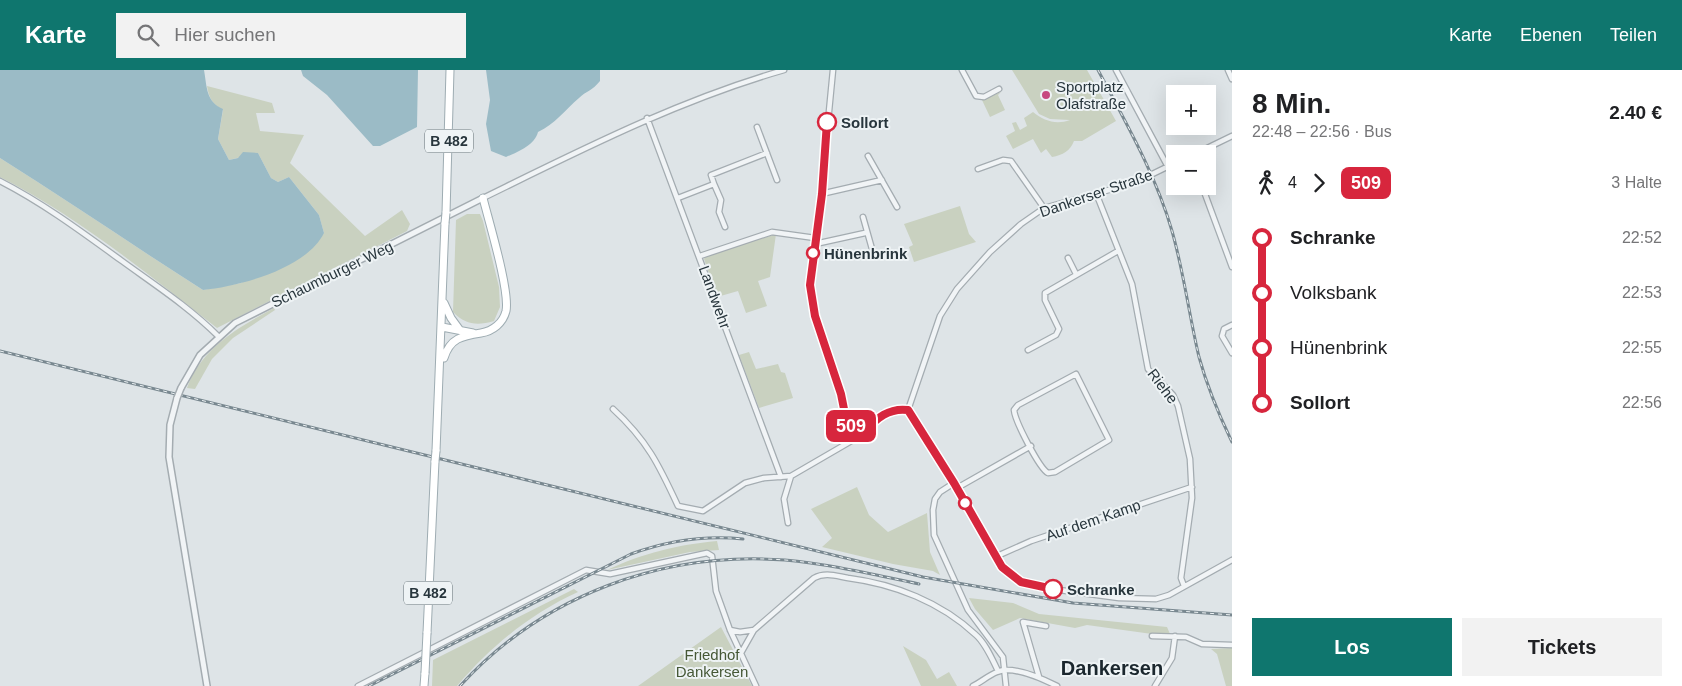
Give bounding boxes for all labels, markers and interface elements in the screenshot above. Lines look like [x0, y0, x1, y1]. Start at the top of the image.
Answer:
search box [116, 13, 466, 58]
text: Karte [25, 21, 86, 48]
icon: search [134, 21, 162, 49]
text: Hier suchen [174, 24, 276, 45]
text: Karte [1449, 25, 1492, 45]
text: Ebenen [1520, 25, 1582, 45]
text: Teilen [1610, 25, 1657, 45]
place label: Sportplatz Olafstraße [1056, 78, 1126, 112]
map controls [1166, 85, 1216, 195]
button: + [1166, 85, 1216, 135]
text: 8 Min. [1252, 88, 1331, 119]
marker: Sportplatz Olafstraße [1040, 89, 1052, 101]
text: 2.40 € [1609, 102, 1662, 123]
marker: Sollort [817, 112, 837, 132]
place label: Sollort [841, 114, 889, 131]
text: 22:48 – 22:56 · Bus [1252, 123, 1392, 140]
road number: B 482 [425, 129, 473, 152]
button: − [1166, 145, 1216, 195]
street label: Dankerser Straße [1037, 166, 1155, 220]
icon: walk [1252, 169, 1280, 197]
icon: forward [1305, 169, 1333, 197]
text: 509 [1351, 173, 1381, 193]
text: 4 [1288, 174, 1297, 191]
text: 3 Halte [1611, 174, 1662, 191]
text: Schranke [1290, 227, 1376, 248]
text: 22:52 [1622, 229, 1662, 246]
street label: Schaumburger Weg [268, 237, 396, 311]
place label: Hünenbrink [824, 245, 908, 262]
marker: Hünenbrink [806, 246, 820, 260]
street label: Landwehr [696, 263, 734, 331]
text: Volksbank [1290, 282, 1377, 303]
text: 22:53 [1622, 284, 1662, 301]
text: Hünenbrink [1290, 337, 1387, 358]
text: 22:55 [1622, 339, 1662, 356]
street label: Riehe [1144, 365, 1182, 407]
text: Sollort [1290, 392, 1350, 413]
text: 22:56 [1622, 394, 1662, 411]
line badge: 509 [822, 410, 880, 442]
text: 509 [836, 416, 866, 436]
unlabelled marker [958, 496, 972, 510]
street label: Auf dem Kamp [1043, 496, 1143, 544]
marker: Schranke [1043, 579, 1063, 599]
place label: Schranke [1067, 581, 1135, 598]
road number: B 482 [404, 582, 452, 604]
button: Los [1252, 618, 1452, 676]
button: Tickets [1462, 618, 1662, 676]
park label: Friedhof Dankersen [676, 646, 748, 680]
district label: Dankersen [1061, 657, 1163, 679]

